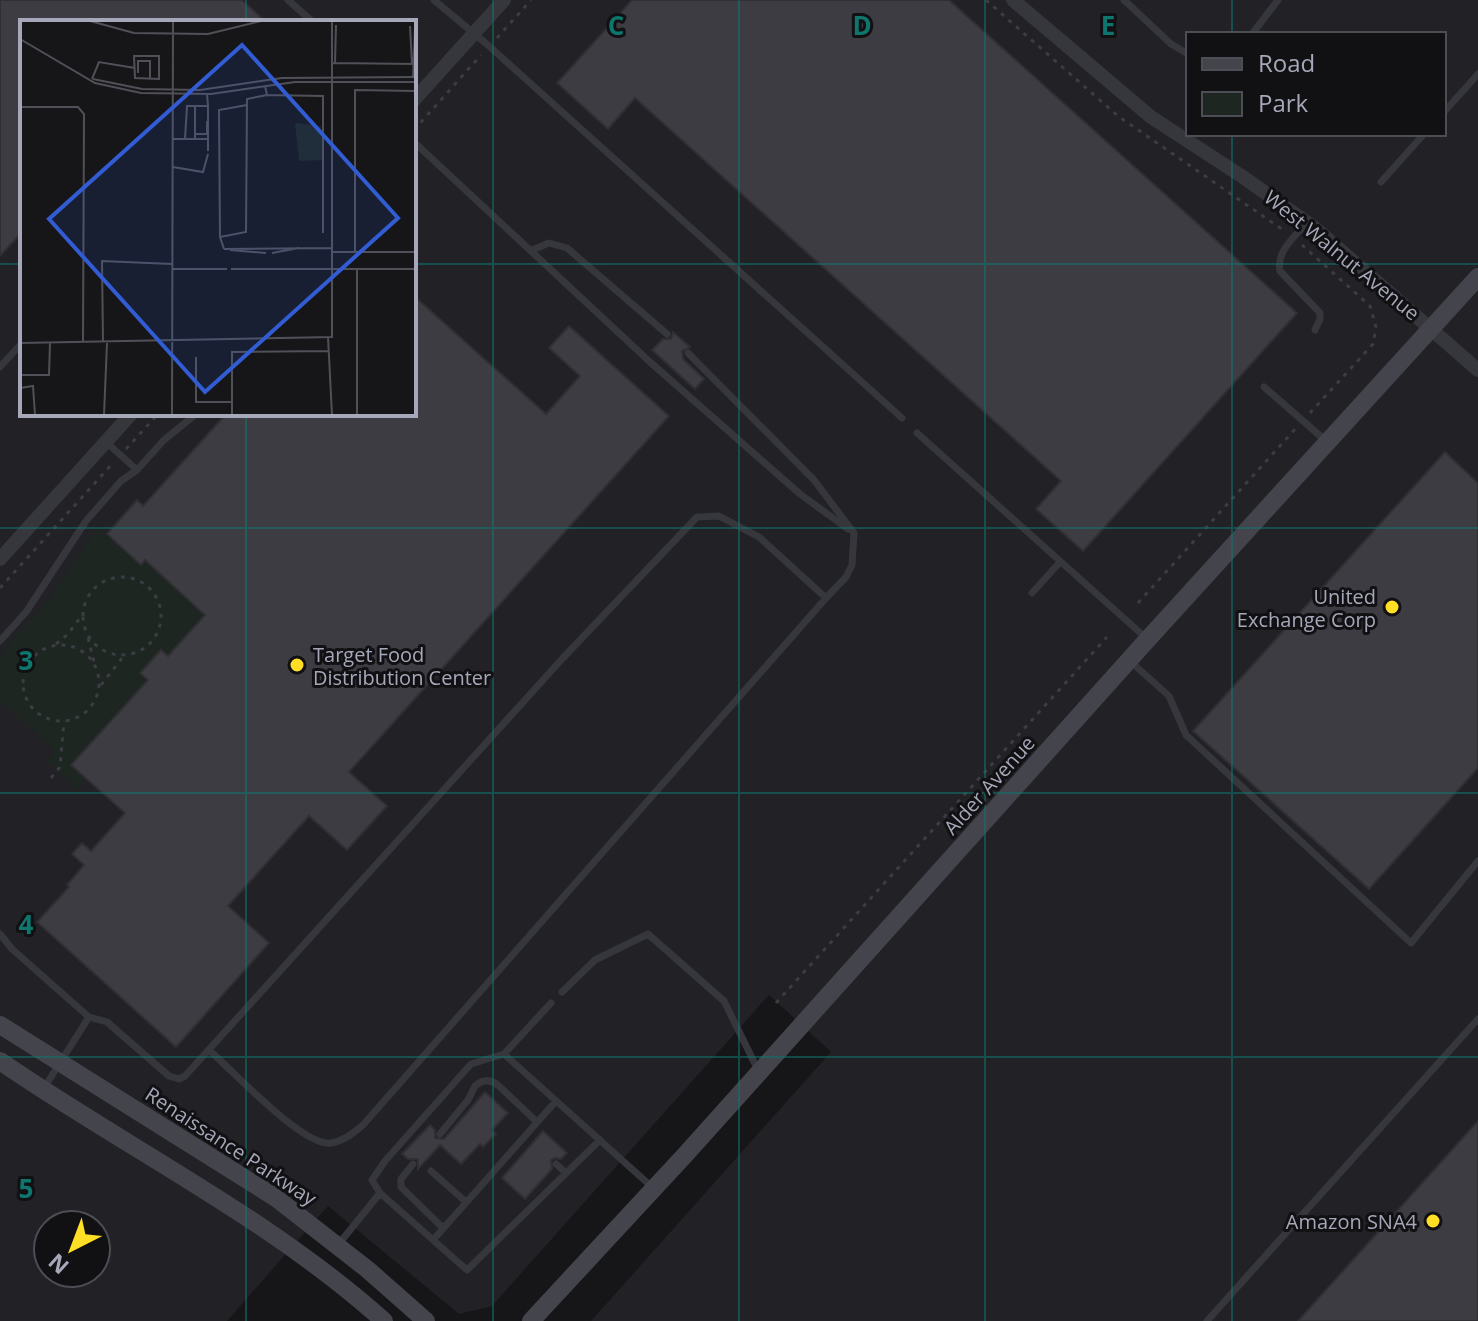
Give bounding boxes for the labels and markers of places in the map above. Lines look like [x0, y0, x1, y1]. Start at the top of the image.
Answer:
place label: United Exchange Corp [1237, 583, 1376, 633]
marker: United Exchange Corp [1383, 598, 1401, 616]
place label: Target Food Distribution Center [313, 641, 491, 691]
marker: Target Food Distribution Center [288, 656, 306, 674]
place label: Amazon SNA4 [1286, 1208, 1418, 1235]
marker: Amazon SNA4 [1424, 1212, 1442, 1230]

